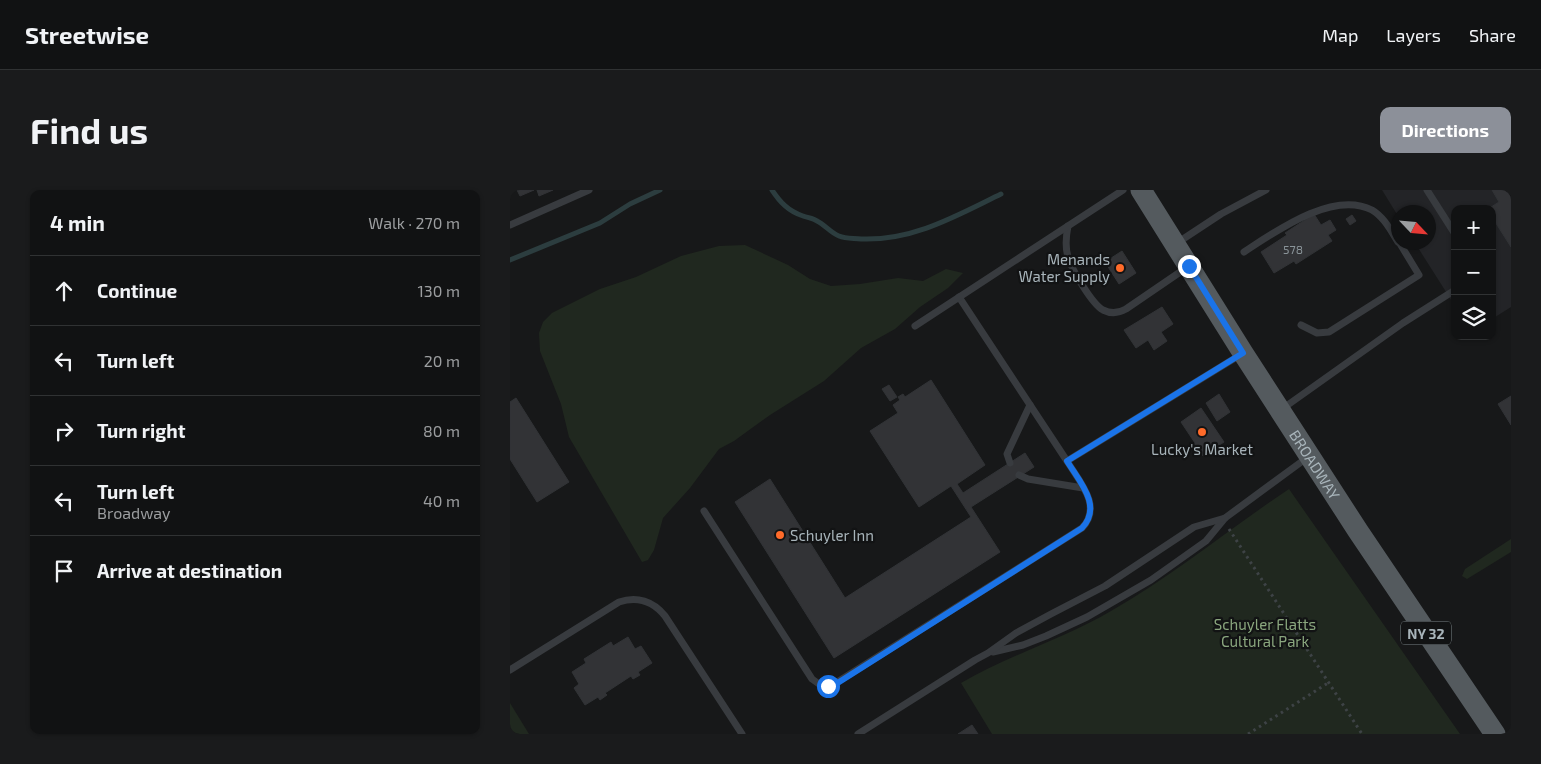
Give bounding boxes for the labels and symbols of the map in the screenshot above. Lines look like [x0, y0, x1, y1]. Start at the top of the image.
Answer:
north arrow [1391, 205, 1436, 250]
house number: 578 [1283, 242, 1303, 256]
place label: Menands Water Supply [1018, 250, 1110, 285]
route end [1178, 255, 1201, 278]
marker: Menands Water Supply [1114, 262, 1126, 274]
marker: Lucky's Market [1196, 426, 1208, 438]
street label: BROADWAY [1286, 426, 1344, 503]
place label: Lucky's Market [1151, 440, 1253, 458]
place label: Schuyler Inn [790, 526, 874, 544]
marker: Schuyler Inn [774, 529, 786, 541]
park label: Schuyler Flatts Cultural Park [1214, 615, 1316, 650]
road number: NY 32 [1401, 622, 1451, 644]
route start [817, 675, 840, 698]

